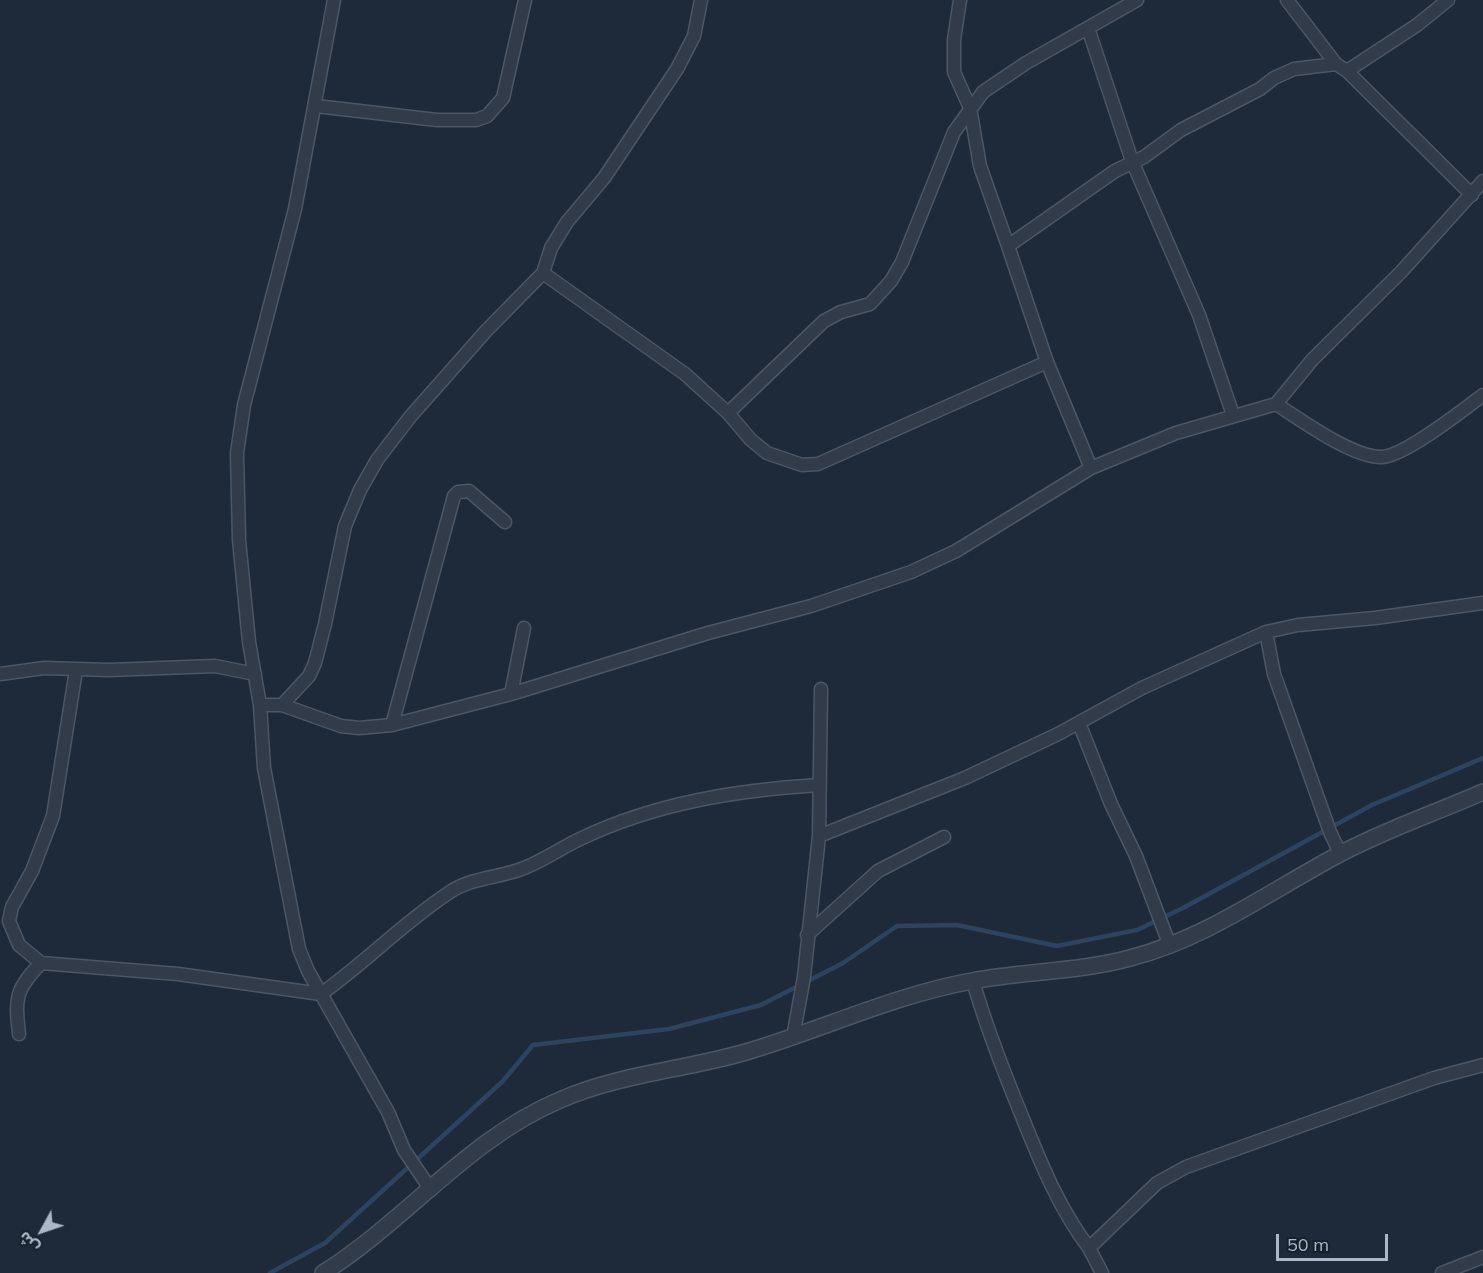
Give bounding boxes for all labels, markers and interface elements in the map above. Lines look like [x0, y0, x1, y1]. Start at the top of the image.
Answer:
north arrow [12, 1201, 72, 1261]
scale bar [1279, 1222, 1392, 1260]
text: ش [14, 1228, 43, 1257]
text: 50 m [1287, 1233, 1329, 1256]

